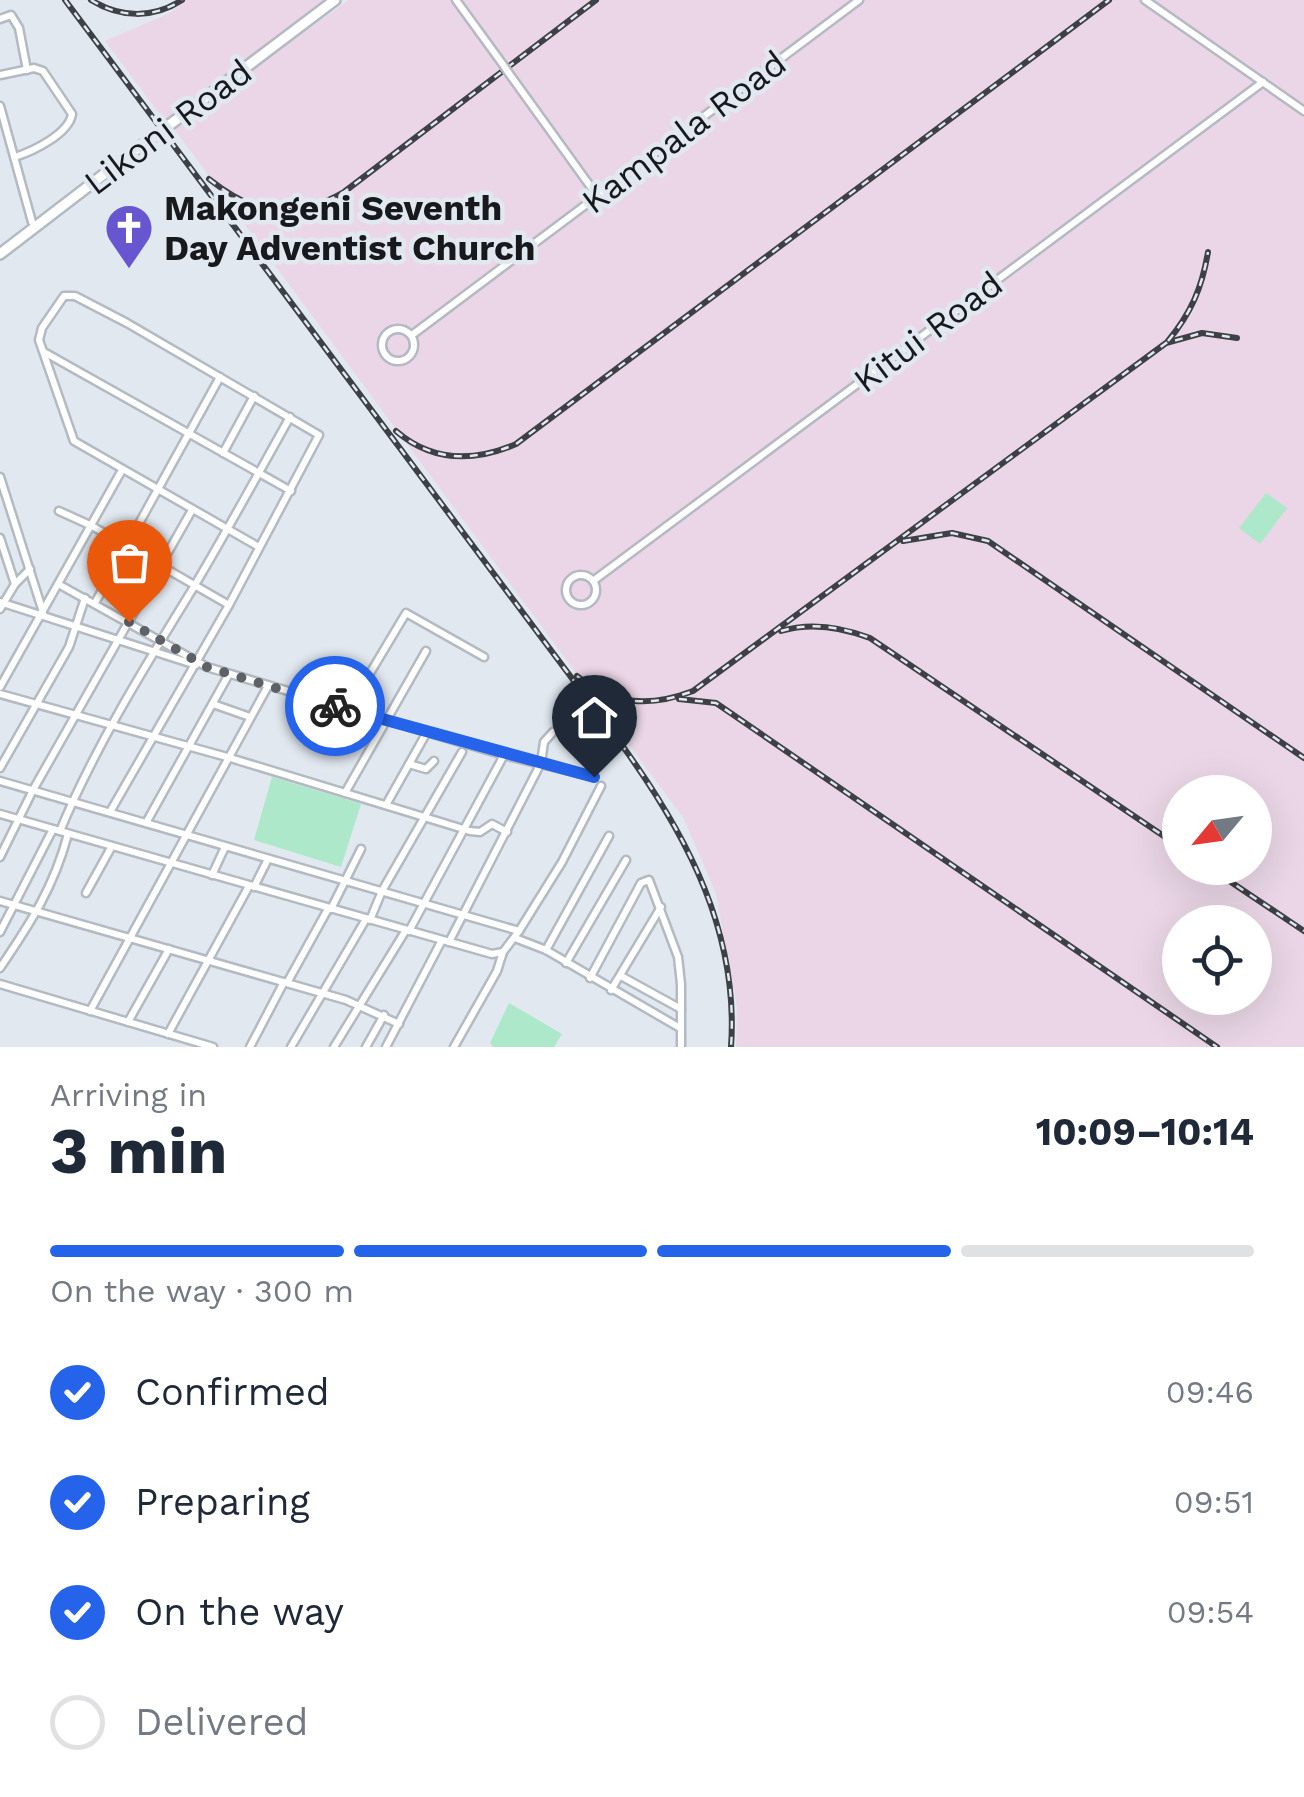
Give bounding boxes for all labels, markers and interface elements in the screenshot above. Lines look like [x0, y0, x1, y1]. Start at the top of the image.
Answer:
street label: Kampala Road [574, 42, 794, 222]
street label: Likoni Road [76, 50, 260, 204]
place label: Makongeni Seventh Day Adventist Church [164, 187, 536, 269]
church icon: Makongeni Seventh Day Adventist Church [103, 202, 155, 270]
street label: Kitui Road [845, 263, 1011, 401]
pin [87, 520, 172, 623]
icon: bag [102, 535, 157, 590]
courier [285, 656, 385, 756]
pin [552, 675, 637, 778]
icon: bike [308, 679, 363, 734]
icon: home [567, 690, 622, 745]
north arrow [1162, 775, 1272, 885]
map controls [1162, 775, 1272, 1015]
button: locate [1162, 905, 1272, 1015]
text: Arriving in [50, 1076, 207, 1114]
text: 10:09–10:14 [1036, 1110, 1254, 1154]
text: 3 min [50, 1113, 228, 1189]
text: On the way · 300 m [50, 1272, 354, 1310]
icon: check [50, 1365, 105, 1420]
text: Confirmed [135, 1370, 330, 1414]
text: 09:46 [1166, 1373, 1254, 1411]
icon: check [50, 1475, 105, 1530]
text: Preparing [135, 1480, 310, 1524]
text: 09:51 [1174, 1483, 1254, 1521]
icon: check [50, 1585, 105, 1640]
text: On the way [135, 1590, 344, 1634]
text: 09:54 [1167, 1593, 1254, 1631]
text: Delivered [135, 1700, 308, 1744]

